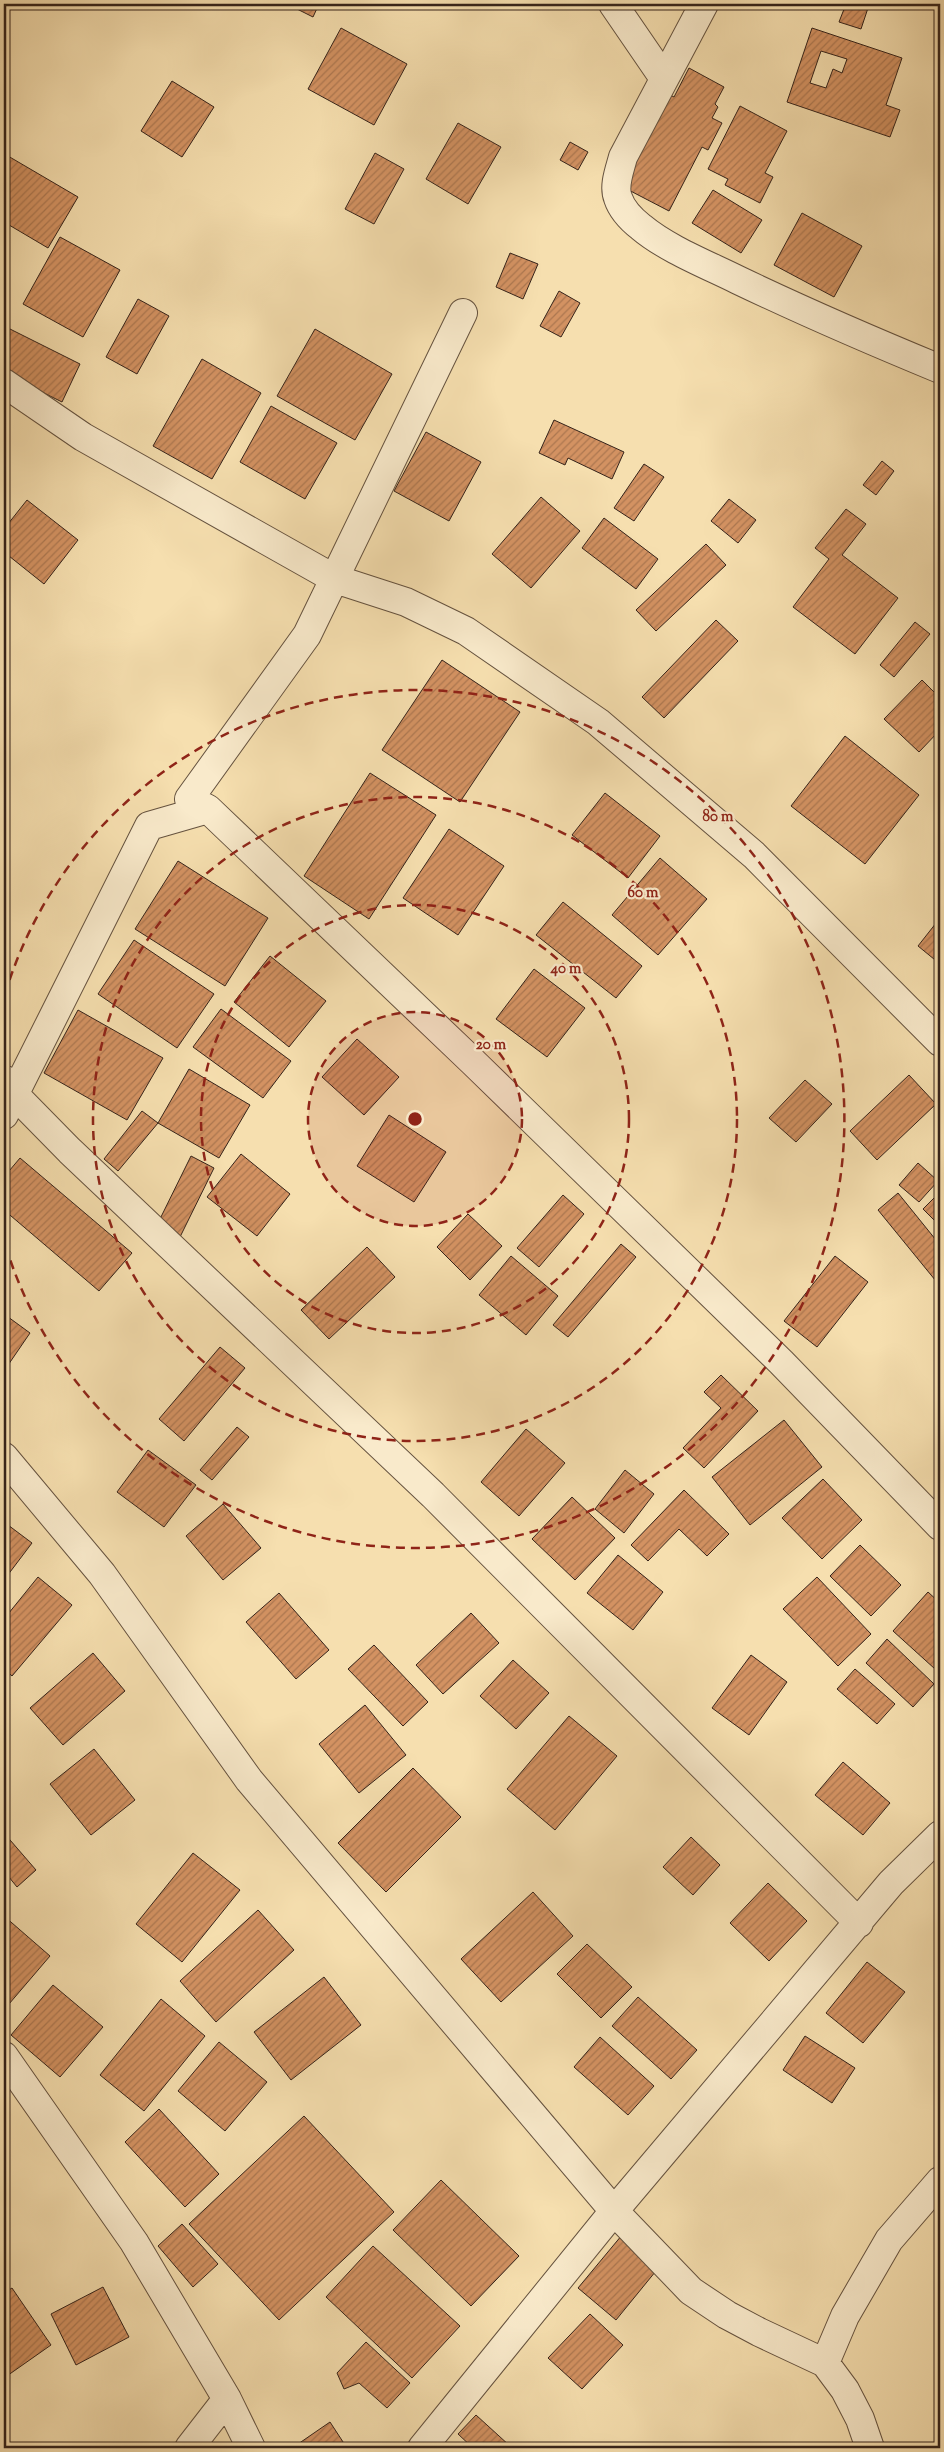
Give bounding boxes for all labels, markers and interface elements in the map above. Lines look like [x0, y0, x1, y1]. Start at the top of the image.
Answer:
text: 80 m [702, 807, 734, 828]
text: 60 m [628, 883, 659, 904]
text: 40 m [550, 959, 582, 980]
text: 20 m [476, 1035, 507, 1056]
centre of rings [406, 1110, 424, 1128]

